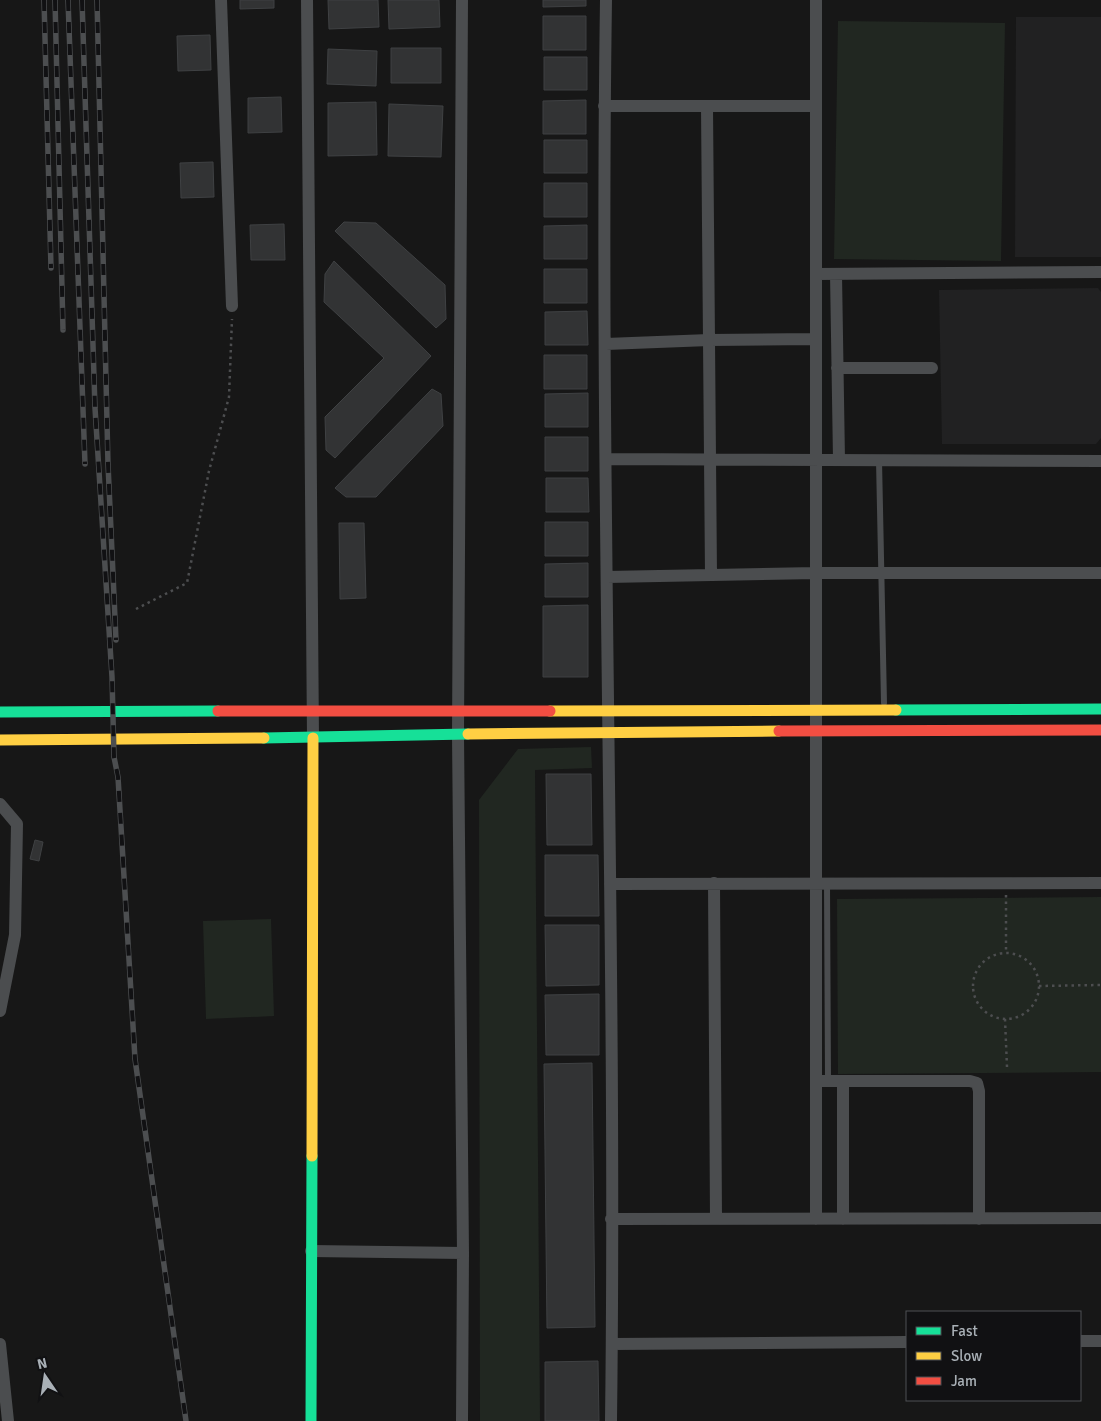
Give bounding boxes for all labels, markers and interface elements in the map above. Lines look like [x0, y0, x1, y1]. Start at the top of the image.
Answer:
legend [906, 1311, 1081, 1401]
text: Fast [951, 1322, 978, 1340]
text: Slow [951, 1347, 982, 1365]
north arrow [20, 1351, 70, 1401]
text: N [36, 1354, 49, 1373]
text: Jam [951, 1372, 977, 1390]

